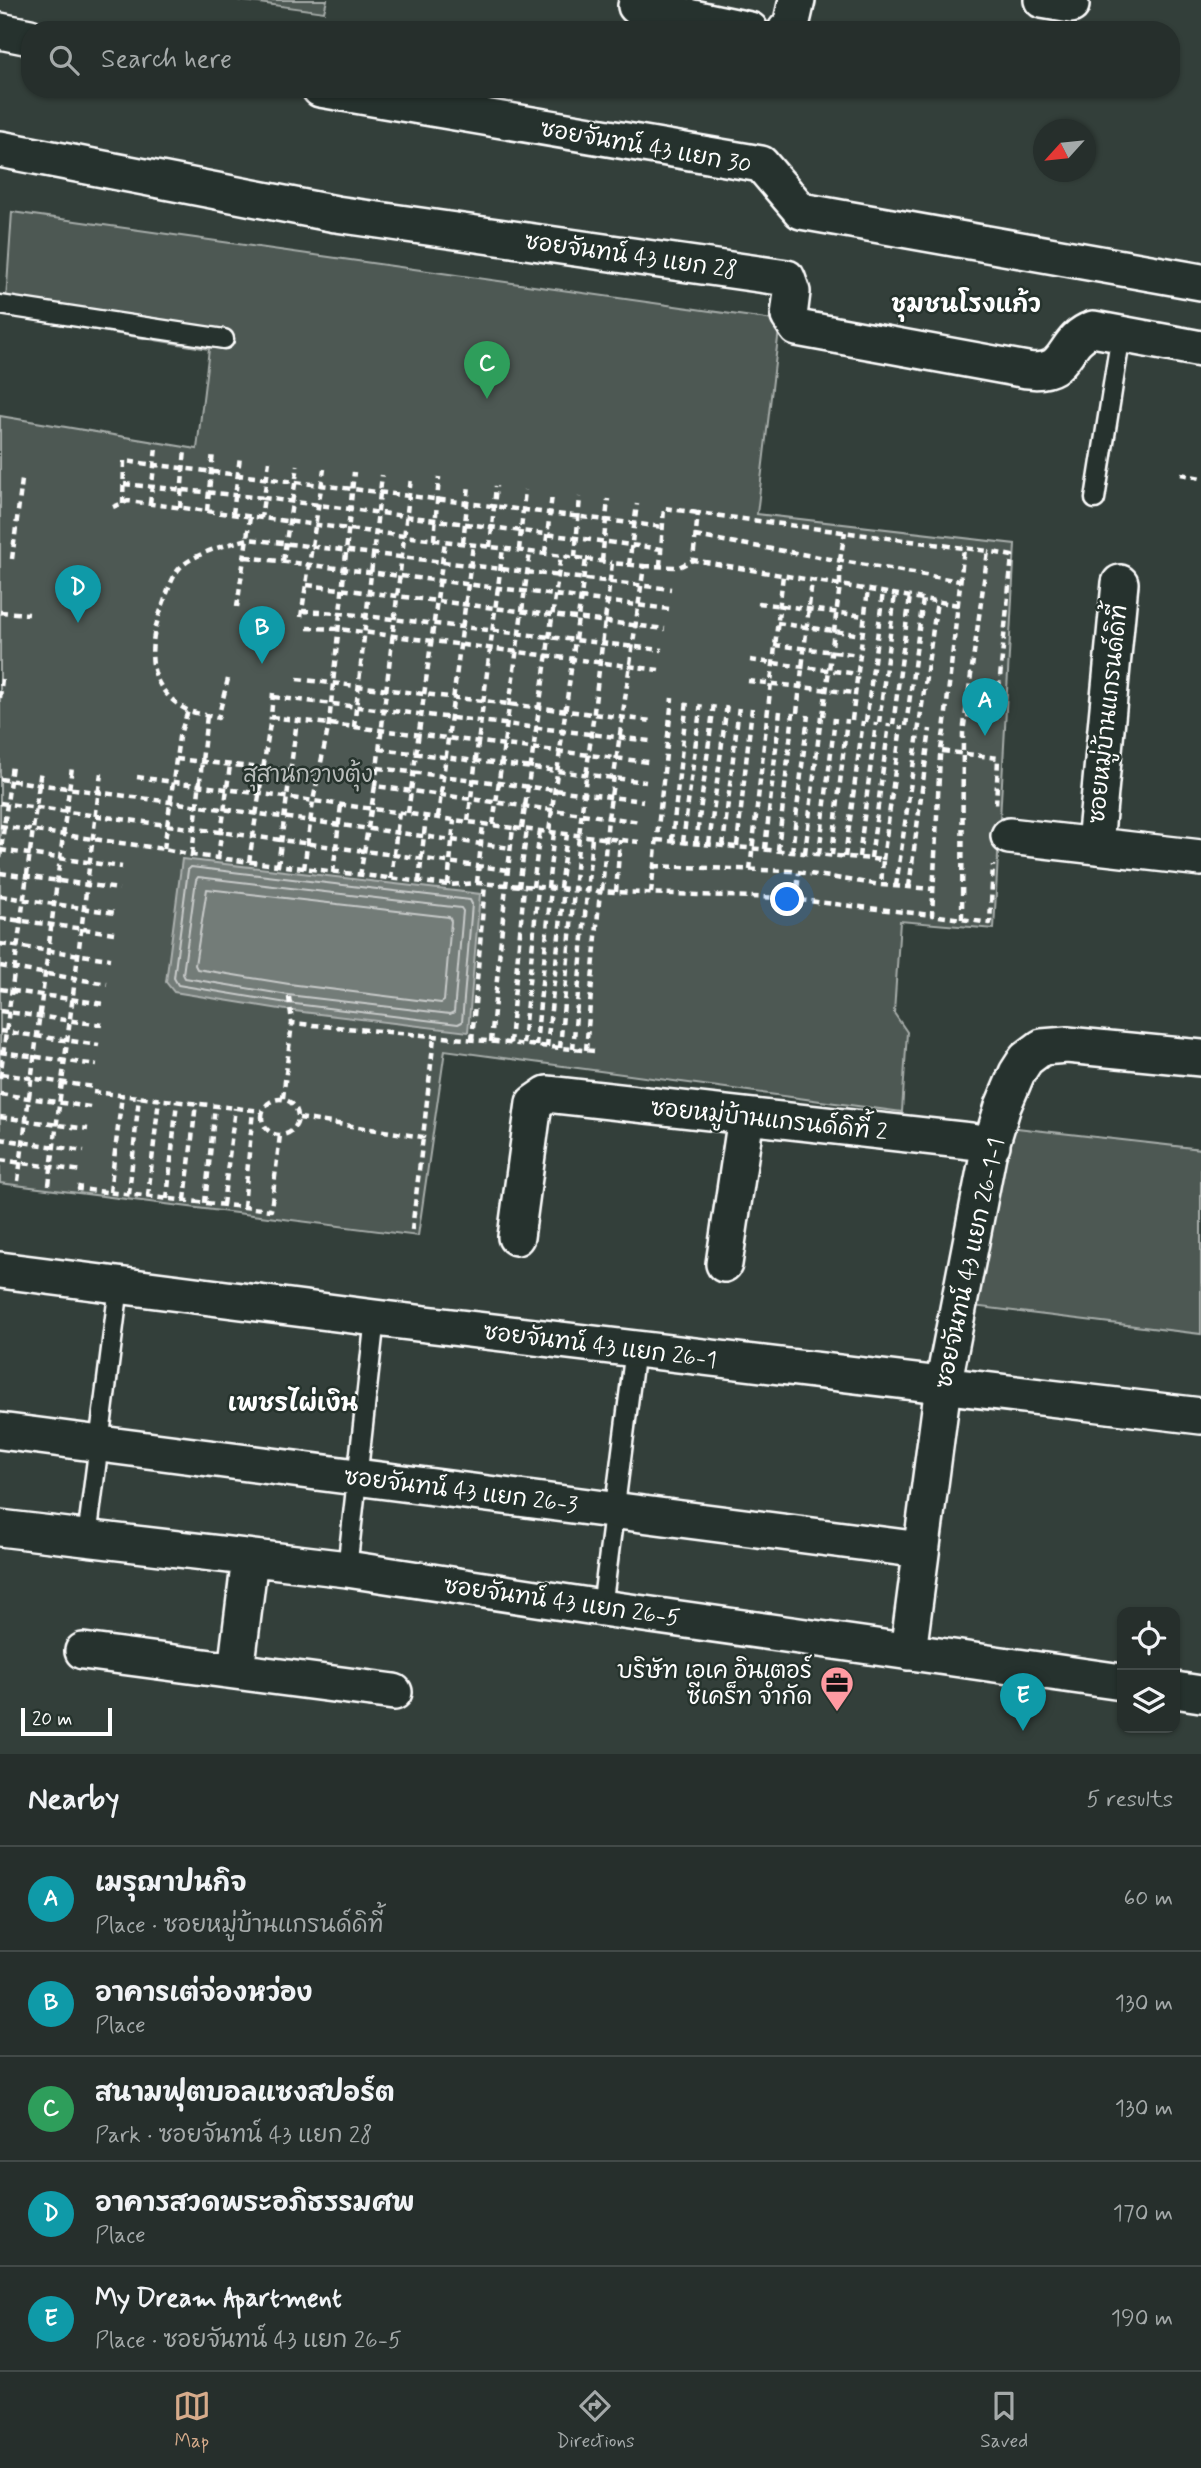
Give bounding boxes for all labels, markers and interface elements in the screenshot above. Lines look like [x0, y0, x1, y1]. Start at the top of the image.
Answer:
search box [21, 21, 1180, 98]
icon: search [45, 41, 83, 79]
text: Search here [101, 43, 232, 77]
street label: ซอยจันทน์ 43 แยก 30 [538, 112, 754, 181]
north arrow [1033, 119, 1096, 182]
street label: ซอยจันทน์ 43 แยก 28 [523, 224, 739, 287]
district label: ชุมชนโรงแก้ว [891, 287, 1041, 322]
pin: C [464, 341, 510, 399]
pin: D [55, 565, 101, 623]
street label: ซอยหมู่บ้านแกรนด์ดิที้ [1073, 599, 1137, 825]
pin: B [239, 606, 285, 664]
pin: A [962, 678, 1008, 736]
park label: สุสานกวางตุ้ง [243, 759, 373, 792]
your location [770, 882, 804, 916]
street label: ซอยหมู่บ้านแกรนด์ดิที้ 2 [649, 1084, 890, 1149]
street label: ซอยจันทน์ 43 แยก 26-1-1 [927, 1135, 1012, 1392]
street label: ซอยจันทน์ 43 แยก 26-1 [481, 1315, 719, 1376]
district label: เพชรไผ่เงิน [228, 1386, 359, 1420]
street label: ซอยจันทน์ 43 แยก 26-3 [342, 1460, 580, 1521]
street label: ซอยจันทน์ 43 แยก 26-5 [442, 1569, 682, 1634]
map controls [1117, 1607, 1180, 1733]
button: locate [1117, 1607, 1180, 1670]
place label: บริษัท เอเค อินเตอร์ ซีเคร็ท จำกัด [617, 1654, 812, 1713]
office icon: บริษัท เอเค อินเตอร์ ซีเคร็ท จำกัด [818, 1664, 856, 1713]
button: layers [1117, 1670, 1180, 1733]
pin: E [1000, 1673, 1046, 1731]
scale bar [21, 1705, 112, 1737]
text: 20 m [32, 1707, 72, 1732]
text: Nearby [28, 1780, 119, 1819]
text: 5 results [1087, 1785, 1173, 1815]
text: เมรุฌาปนกิจ [95, 1867, 246, 1901]
text: A [43, 1884, 59, 1914]
text: 60 m [1124, 1884, 1173, 1914]
text: Place · ซอยหมู่บ้านแกรนด์ดิที้ [95, 1911, 384, 1941]
text: อาคารเต่จ่องหว่อง [95, 1977, 313, 2011]
text: B [44, 1989, 58, 2019]
text: 130 m [1115, 1989, 1173, 2019]
text: Place [95, 2011, 146, 2041]
text: สนามฟุตบอลแซงสปอร์ต [95, 2077, 395, 2111]
text: C [43, 2094, 59, 2124]
text: 130 m [1115, 2094, 1173, 2124]
text: Park · ซอยจันทน์ 43 แยก 28 [95, 2121, 373, 2151]
text: อาคารสวดพระอภิธรรมศพ [95, 2187, 414, 2221]
text: D [43, 2199, 59, 2229]
text: 170 m [1113, 2199, 1173, 2229]
text: Place [95, 2221, 146, 2251]
text: My Dream Apartment [95, 2282, 342, 2316]
text: E [44, 2304, 58, 2334]
text: 190 m [1111, 2304, 1173, 2334]
text: Place · ซอยจันทน์ 43 แยก 26-5 [95, 2326, 402, 2356]
tab: Map [173, 2387, 211, 2454]
tab: Directions [556, 2387, 635, 2454]
tab: Saved [980, 2387, 1028, 2454]

